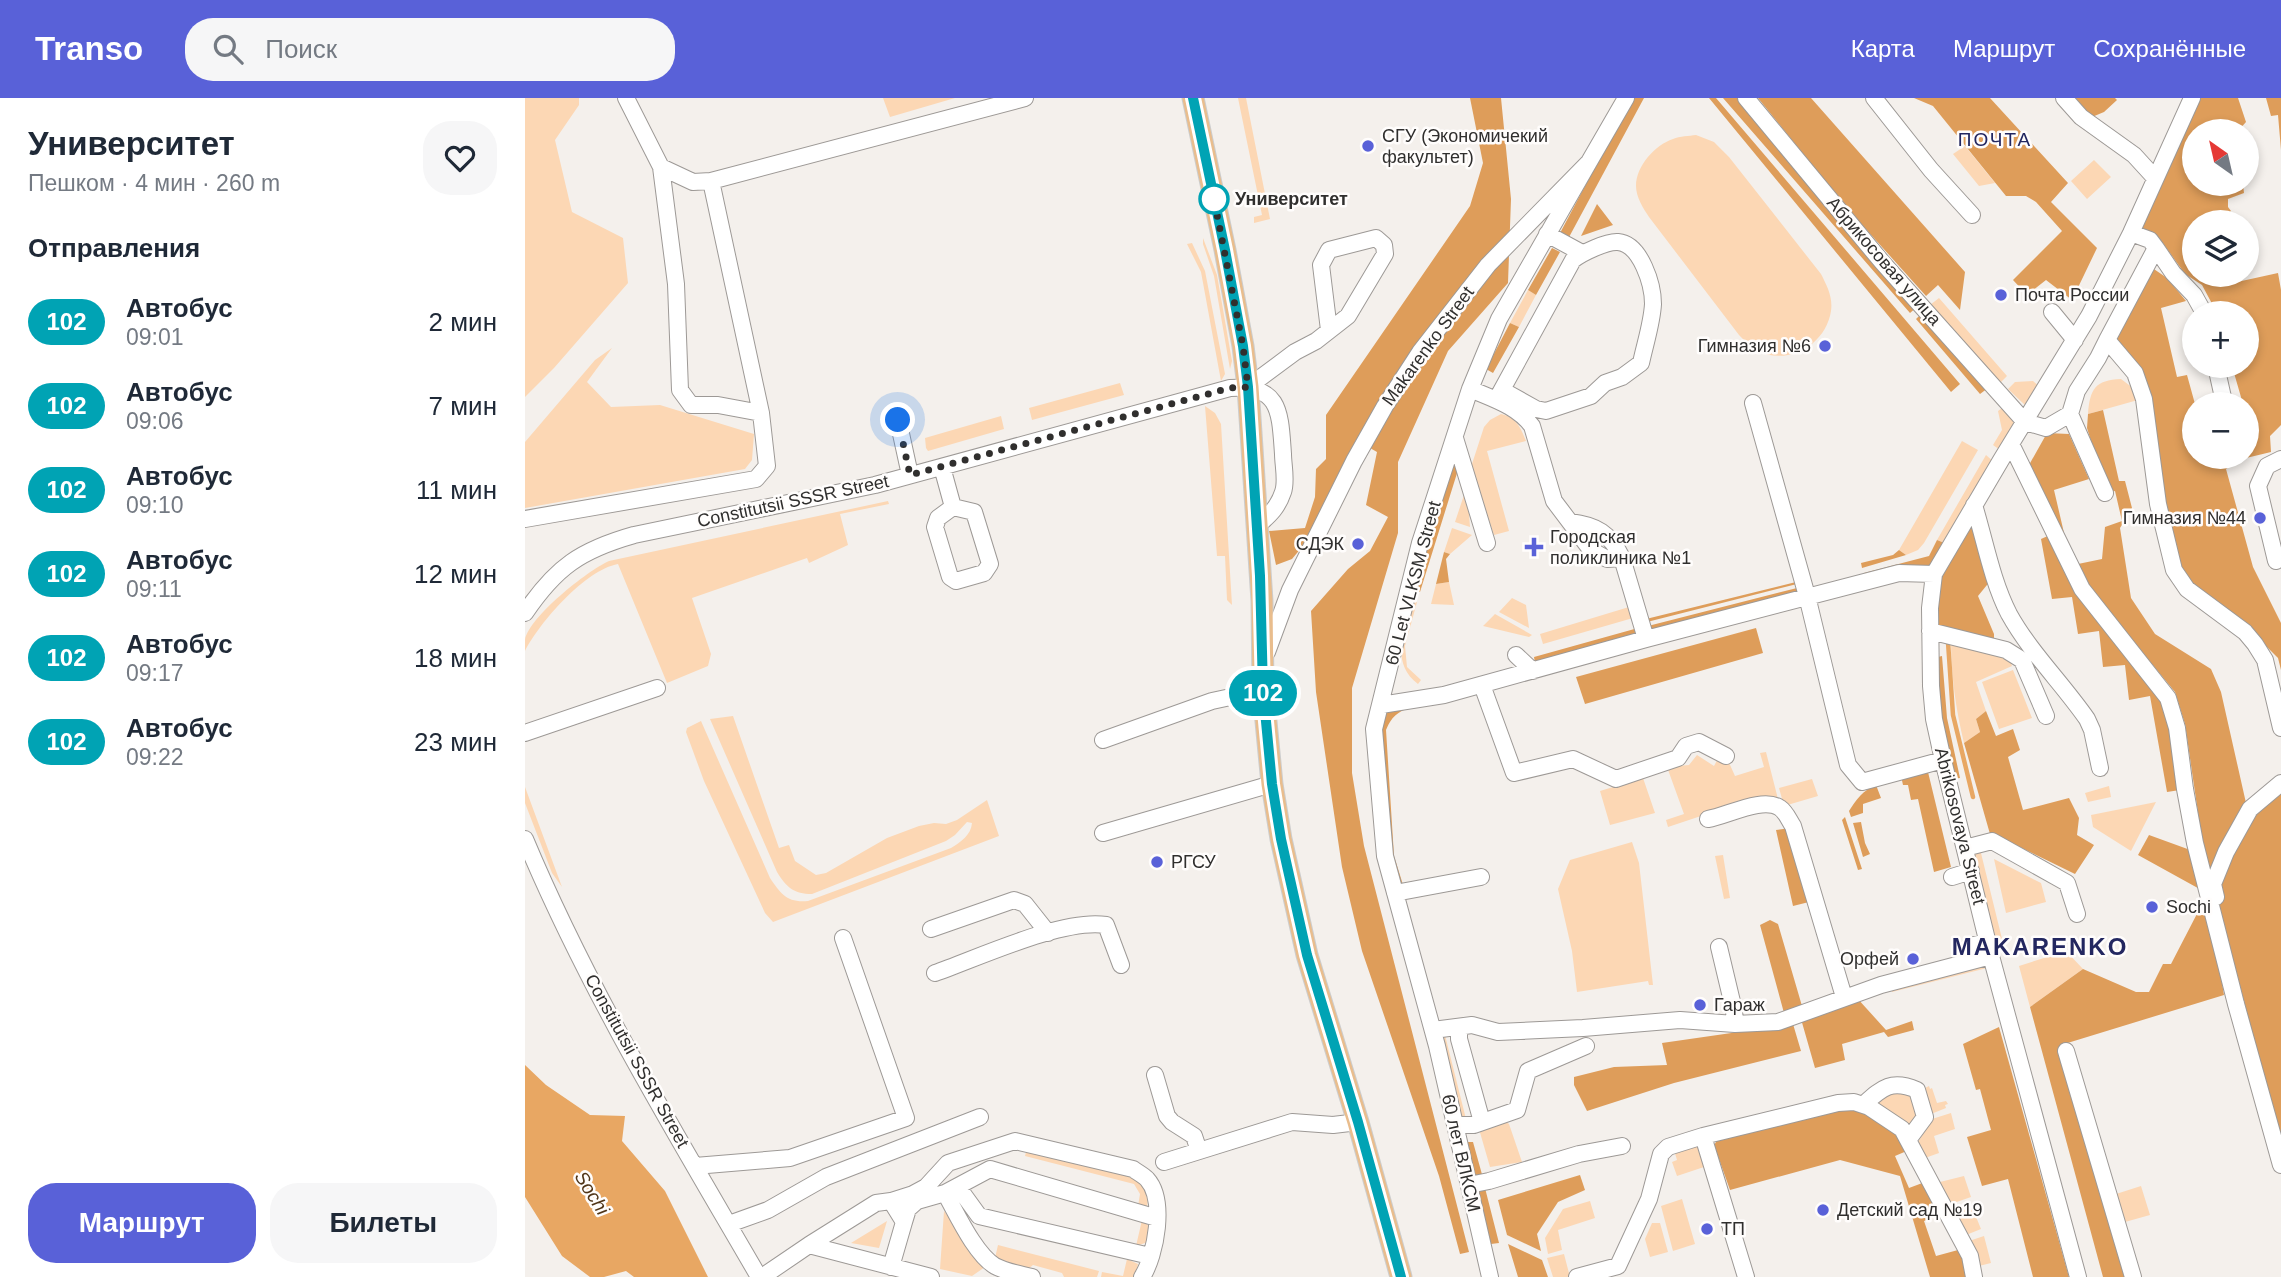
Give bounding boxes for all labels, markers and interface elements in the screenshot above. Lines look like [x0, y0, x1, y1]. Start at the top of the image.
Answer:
search box [185, 18, 675, 81]
text: Transo [35, 30, 143, 67]
icon: search [209, 30, 247, 68]
text: Поиск [265, 34, 337, 64]
text: Карта [1851, 35, 1915, 62]
text: Маршрут [1953, 35, 2055, 62]
text: Сохранённые [2093, 35, 2246, 62]
north arrow [2182, 119, 2259, 196]
map controls [2182, 119, 2259, 469]
button: heart [423, 121, 497, 195]
text: Университет [28, 125, 235, 162]
place label: СГУ (Экономичекий факультет) [1382, 126, 1548, 167]
district label: ПОЧТА [1958, 129, 2032, 150]
marker: СГУ (Экономичекий факультет) [1360, 138, 1376, 154]
text: Пешком · 4 мин · 260 m [28, 170, 280, 196]
marker: Университет [1199, 184, 1229, 214]
place label: Университет [1235, 189, 1348, 209]
street label: Абрикосовая улица [1823, 193, 1946, 330]
button: layers [2182, 210, 2259, 287]
text: Отправления [28, 233, 200, 263]
street label: Makarenko Street [1378, 283, 1478, 409]
place label: Почта России [2015, 285, 2129, 305]
marker: Почта России [1993, 287, 2009, 303]
text: Автобус [126, 293, 233, 323]
button: + [2182, 301, 2259, 378]
text: 2 мин [429, 307, 497, 337]
text: 102 [46, 308, 87, 335]
text: 09:01 [126, 324, 184, 350]
place label: Гимназия №6 [1698, 336, 1811, 356]
marker: Гимназия №6 [1817, 338, 1833, 354]
text: Автобус [126, 377, 233, 407]
text: 7 мин [429, 391, 497, 421]
text: 102 [46, 392, 87, 419]
button: − [2182, 392, 2259, 469]
your location [880, 402, 915, 437]
text: 09:06 [126, 408, 184, 434]
text: Автобус [126, 461, 233, 491]
street label: Constitutsii SSSR Street [696, 471, 890, 531]
text: 11 мин [416, 475, 497, 505]
text: 102 [46, 476, 87, 503]
text: 09:10 [126, 492, 184, 518]
street label: 60 Let VLKSM Street [1381, 499, 1445, 667]
place label: Гимназия №44 [2123, 508, 2246, 528]
marker: Гимназия №44 [2252, 510, 2268, 526]
place label: Городская поликлиника №1 [1550, 527, 1691, 568]
place label: СДЭК [1296, 534, 1345, 554]
marker: СДЭК [1350, 536, 1366, 552]
marker: Городская поликлиника №1 [1524, 537, 1544, 557]
text: Автобус [126, 545, 233, 575]
text: 12 мин [414, 559, 497, 589]
text: 102 [46, 560, 87, 587]
text: 09:11 [126, 576, 182, 602]
text: Автобус [126, 629, 233, 659]
text: 18 мин [414, 643, 497, 673]
text: 102 [46, 644, 87, 671]
text: 09:17 [126, 660, 184, 686]
line badge: 102 [1223, 670, 1303, 716]
text: 102 [1243, 679, 1283, 706]
text: Автобус [126, 713, 233, 743]
text: 23 мин [414, 727, 497, 757]
text: 102 [46, 728, 87, 755]
text: 09:22 [126, 744, 184, 770]
street label: Abrikosovaya Street [1931, 745, 1989, 907]
place label: РГСУ [1171, 852, 1216, 872]
marker: РГСУ [1149, 854, 1165, 870]
place label: Sochi [2166, 897, 2211, 917]
marker: Sochi [2144, 899, 2160, 915]
district label: MAKARENKO [1952, 933, 2128, 960]
place label: Орфей [1840, 949, 1899, 969]
marker: Орфей [1905, 951, 1921, 967]
street label: Constitutsii SSSR Street [581, 971, 693, 1151]
place label: Гараж [1714, 995, 1765, 1015]
marker: Гараж [1692, 997, 1708, 1013]
street label: 60 лет ВЛКСМ [1438, 1092, 1484, 1214]
water label: Sochi [571, 1167, 614, 1219]
button: Маршрут [28, 1183, 256, 1263]
button: Билеты [270, 1183, 497, 1263]
place label: Детский сад №19 [1837, 1200, 1982, 1220]
marker: Детский сад №19 [1815, 1202, 1831, 1218]
place label: ТП [1721, 1219, 1745, 1239]
marker: ТП [1699, 1221, 1715, 1237]

